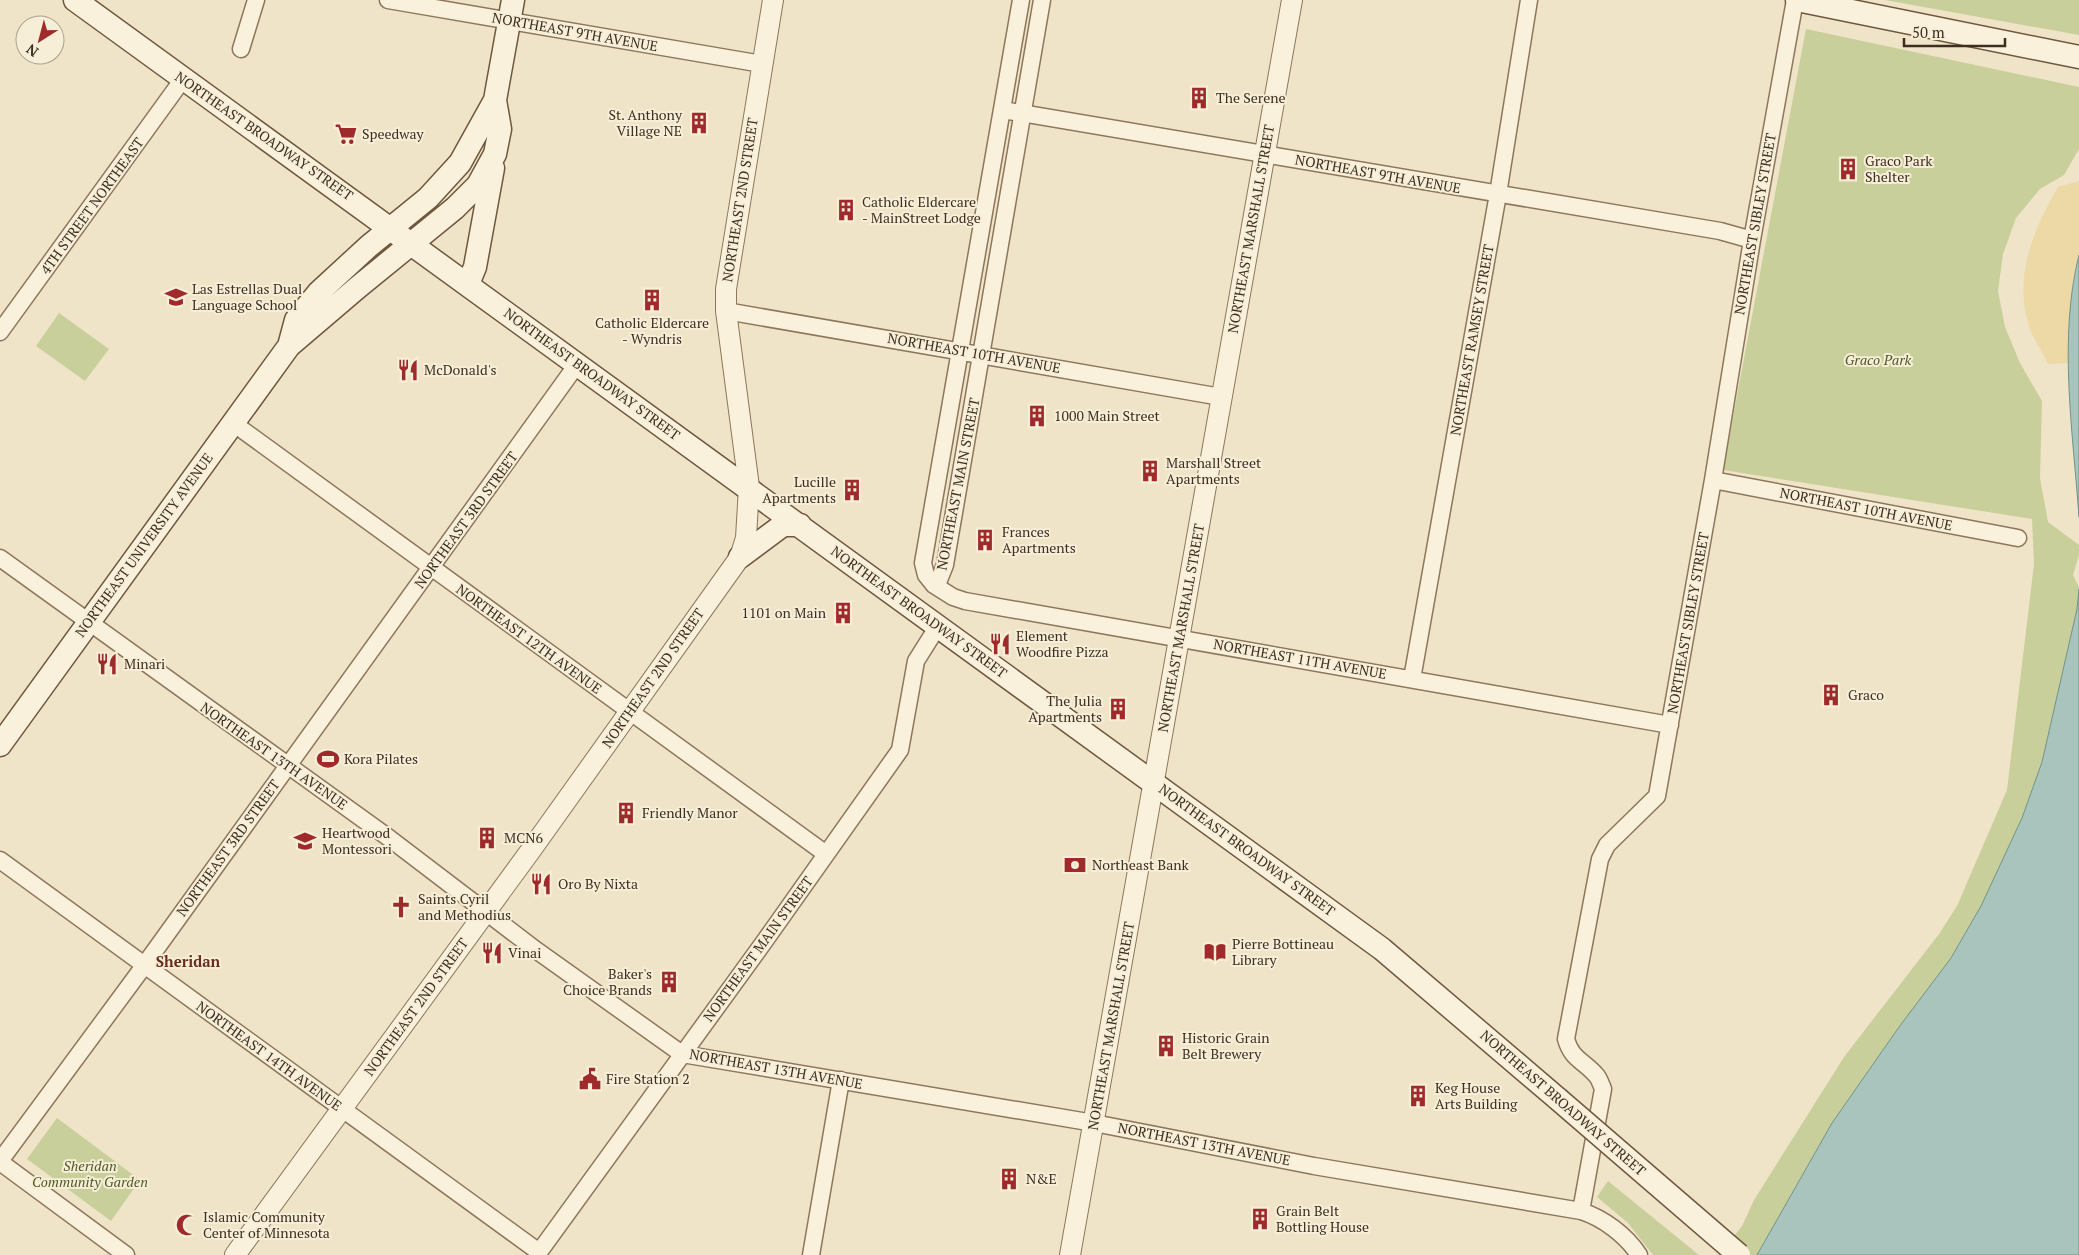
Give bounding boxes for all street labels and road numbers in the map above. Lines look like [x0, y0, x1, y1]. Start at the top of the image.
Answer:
street label: NORTHEAST 9TH AVENUE [491, 8, 660, 55]
street label: NORTHEAST BROADWAY STREET [171, 67, 357, 205]
street label: NORTHEAST 2ND STREET [717, 116, 762, 283]
street label: NORTHEAST MARSHALL STREET [1223, 123, 1278, 335]
street label: NORTHEAST SIBLEY STREET [1729, 131, 1780, 316]
street label: 4TH STREET NORTHEAST [35, 133, 148, 278]
street label: NORTHEAST 9TH AVENUE [1294, 150, 1463, 197]
street label: NORTHEAST RAMSEY STREET [1445, 243, 1498, 437]
street label: NORTHEAST BROADWAY STREET [500, 303, 684, 444]
street label: NORTHEAST 10TH AVENUE [886, 328, 1062, 377]
street label: NORTHEAST MAIN STREET [931, 396, 984, 572]
street label: NORTHEAST 3RD STREET [409, 447, 522, 592]
street label: NORTHEAST UNIVERSITY AVENUE [70, 449, 217, 641]
street label: NORTHEAST 10TH AVENUE [1778, 482, 1954, 535]
street label: NORTHEAST MARSHALL STREET [1153, 522, 1208, 734]
street label: NORTHEAST SIBLEY STREET [1662, 530, 1713, 715]
street label: NORTHEAST BROADWAY STREET [827, 541, 1011, 682]
street label: NORTHEAST 12TH AVENUE [453, 579, 606, 698]
street label: NORTHEAST 2ND STREET [597, 604, 708, 751]
street label: NORTHEAST 11TH AVENUE [1212, 634, 1388, 683]
street label: NORTHEAST 13TH AVENUE [197, 697, 352, 814]
street label: NORTHEAST 3RD STREET [171, 775, 284, 920]
street label: NORTHEAST BROADWAY STREET [1155, 779, 1339, 920]
street label: NORTHEAST MAIN STREET [698, 872, 817, 1025]
street label: NORTHEAST MARSHALL STREET [1083, 920, 1138, 1132]
street label: NORTHEAST 2ND STREET [359, 934, 472, 1079]
street label: NORTHEAST 14TH AVENUE [193, 996, 346, 1115]
street label: NORTHEAST BROADWAY STREET [1477, 1025, 1650, 1180]
street label: NORTHEAST 13TH AVENUE [688, 1044, 864, 1093]
street label: NORTHEAST 13TH AVENUE [1116, 1117, 1292, 1170]

